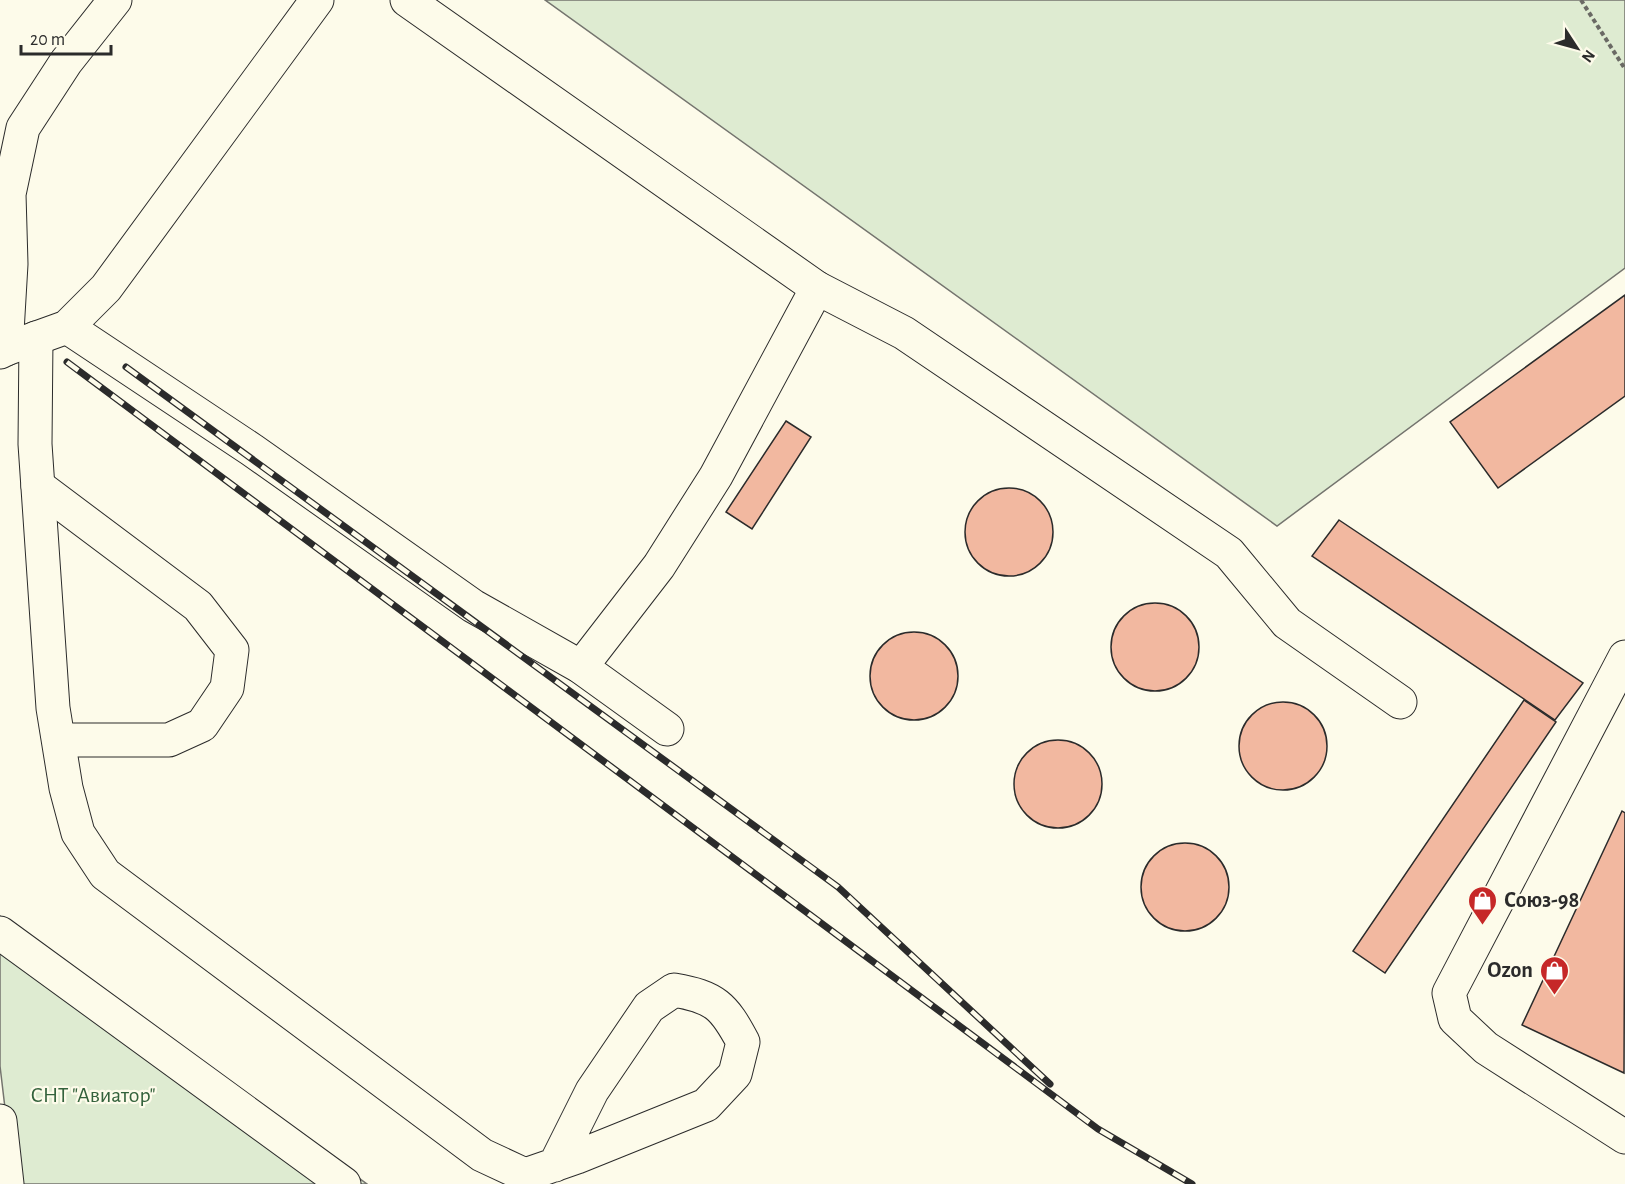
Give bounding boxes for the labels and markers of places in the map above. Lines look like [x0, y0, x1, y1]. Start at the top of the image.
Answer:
shop icon: Союз-98 [1467, 884, 1499, 926]
place label: Союз-98 [1504, 889, 1579, 911]
shop icon: Ozon [1538, 954, 1570, 996]
place label: Ozon [1487, 959, 1533, 981]

